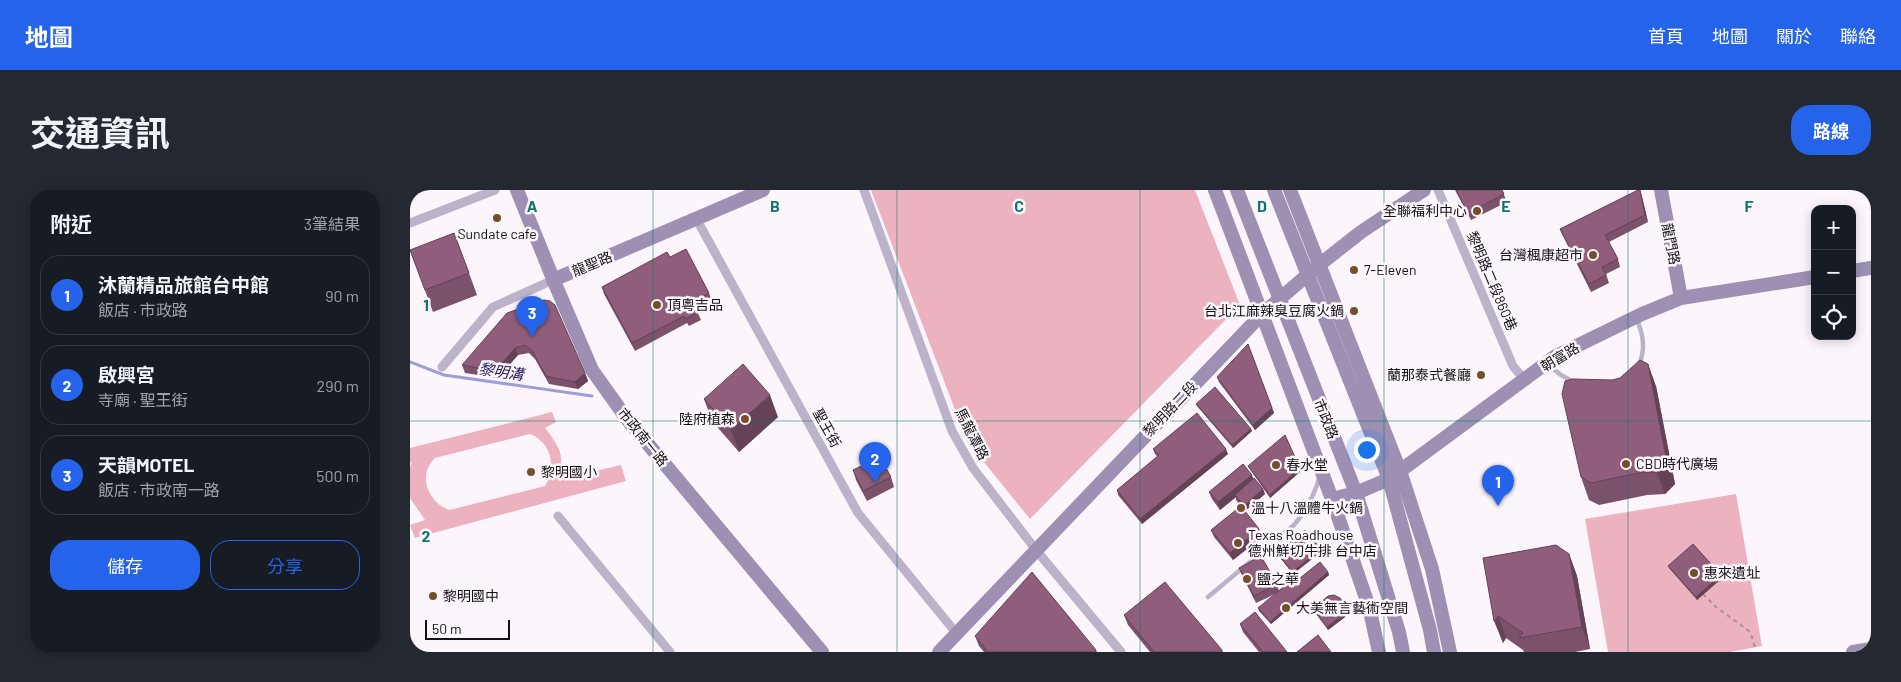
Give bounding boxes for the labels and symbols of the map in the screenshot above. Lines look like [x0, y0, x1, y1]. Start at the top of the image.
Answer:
text: A [527, 196, 538, 215]
text: B [770, 196, 780, 215]
text: C [1014, 196, 1024, 215]
text: D [1257, 196, 1267, 215]
text: E [1501, 196, 1511, 215]
text: F [1745, 196, 1754, 215]
place label: 全聯福利中心 [1383, 202, 1467, 219]
marker: 全聯福利中心 [1471, 205, 1483, 217]
marker: Sundate cafe [491, 212, 503, 224]
street label: 龍門路 [1659, 222, 1684, 266]
place label: Sundate cafe [457, 225, 537, 242]
street label: 黎明路二段860巷 [1464, 229, 1521, 333]
place label: 台灣楓康超市 [1499, 246, 1583, 263]
street label: 龍聖路 [569, 248, 614, 280]
marker: 台灣楓康超市 [1587, 249, 1599, 261]
place label: 7-Eleven [1364, 261, 1417, 278]
marker: 7-Eleven [1348, 264, 1360, 276]
text: 1 [423, 295, 429, 314]
pin: 3 [516, 296, 548, 337]
place label: 頂粵吉品 [667, 296, 723, 313]
marker: 頂粵吉品 [651, 299, 663, 311]
place label: 台北江麻辣臭豆腐火鍋 [1204, 302, 1344, 319]
marker: 台北江麻辣臭豆腐火鍋 [1348, 305, 1360, 317]
street label: 朝富路 [1537, 338, 1582, 375]
water label: 黎明溝 [478, 359, 527, 383]
place label: 蘭那泰式餐廳 [1387, 366, 1471, 383]
marker: 蘭那泰式餐廳 [1475, 369, 1487, 381]
street label: 黎明路二段 [1139, 378, 1200, 440]
street label: 市政路 [1311, 396, 1342, 441]
street label: 市政南一路 [615, 404, 672, 469]
street label: 聖王街 [810, 405, 845, 450]
street label: 馬龍潭路 [952, 405, 993, 463]
place label: 陸府植森 [679, 410, 735, 427]
marker: 陸府植森 [739, 413, 751, 425]
your location [1354, 437, 1380, 463]
pin: 2 [859, 442, 891, 483]
place label: CBD時代廣場 [1636, 455, 1718, 472]
place label: 春水堂 [1286, 456, 1328, 473]
marker: CBD時代廣場 [1620, 458, 1632, 470]
marker: 春水堂 [1270, 459, 1282, 471]
place label: 黎明國小 [541, 463, 597, 480]
pin: 1 [1482, 465, 1514, 506]
marker: 黎明國小 [525, 466, 537, 478]
place label: 溫十八溫體牛火鍋 [1251, 499, 1363, 516]
marker: 溫十八溫體牛火鍋 [1235, 502, 1247, 514]
text: 2 [422, 526, 431, 545]
place label: Texas Roadhouse 德州鮮切牛排 台中店 [1248, 526, 1377, 559]
marker: Texas Roadhouse 德州鮮切牛排 台中店 [1232, 537, 1244, 549]
place label: 惠來遺址 [1704, 564, 1760, 581]
marker: 惠來遺址 [1688, 567, 1700, 579]
place label: 鹽之華 [1257, 570, 1299, 587]
marker: 鹽之華 [1241, 573, 1253, 585]
place label: 黎明國中 [443, 587, 499, 604]
marker: 黎明國中 [427, 590, 439, 602]
place label: 大美無言藝術空間 [1296, 599, 1408, 616]
marker: 大美無言藝術空間 [1280, 602, 1292, 614]
scale bar [425, 617, 510, 640]

